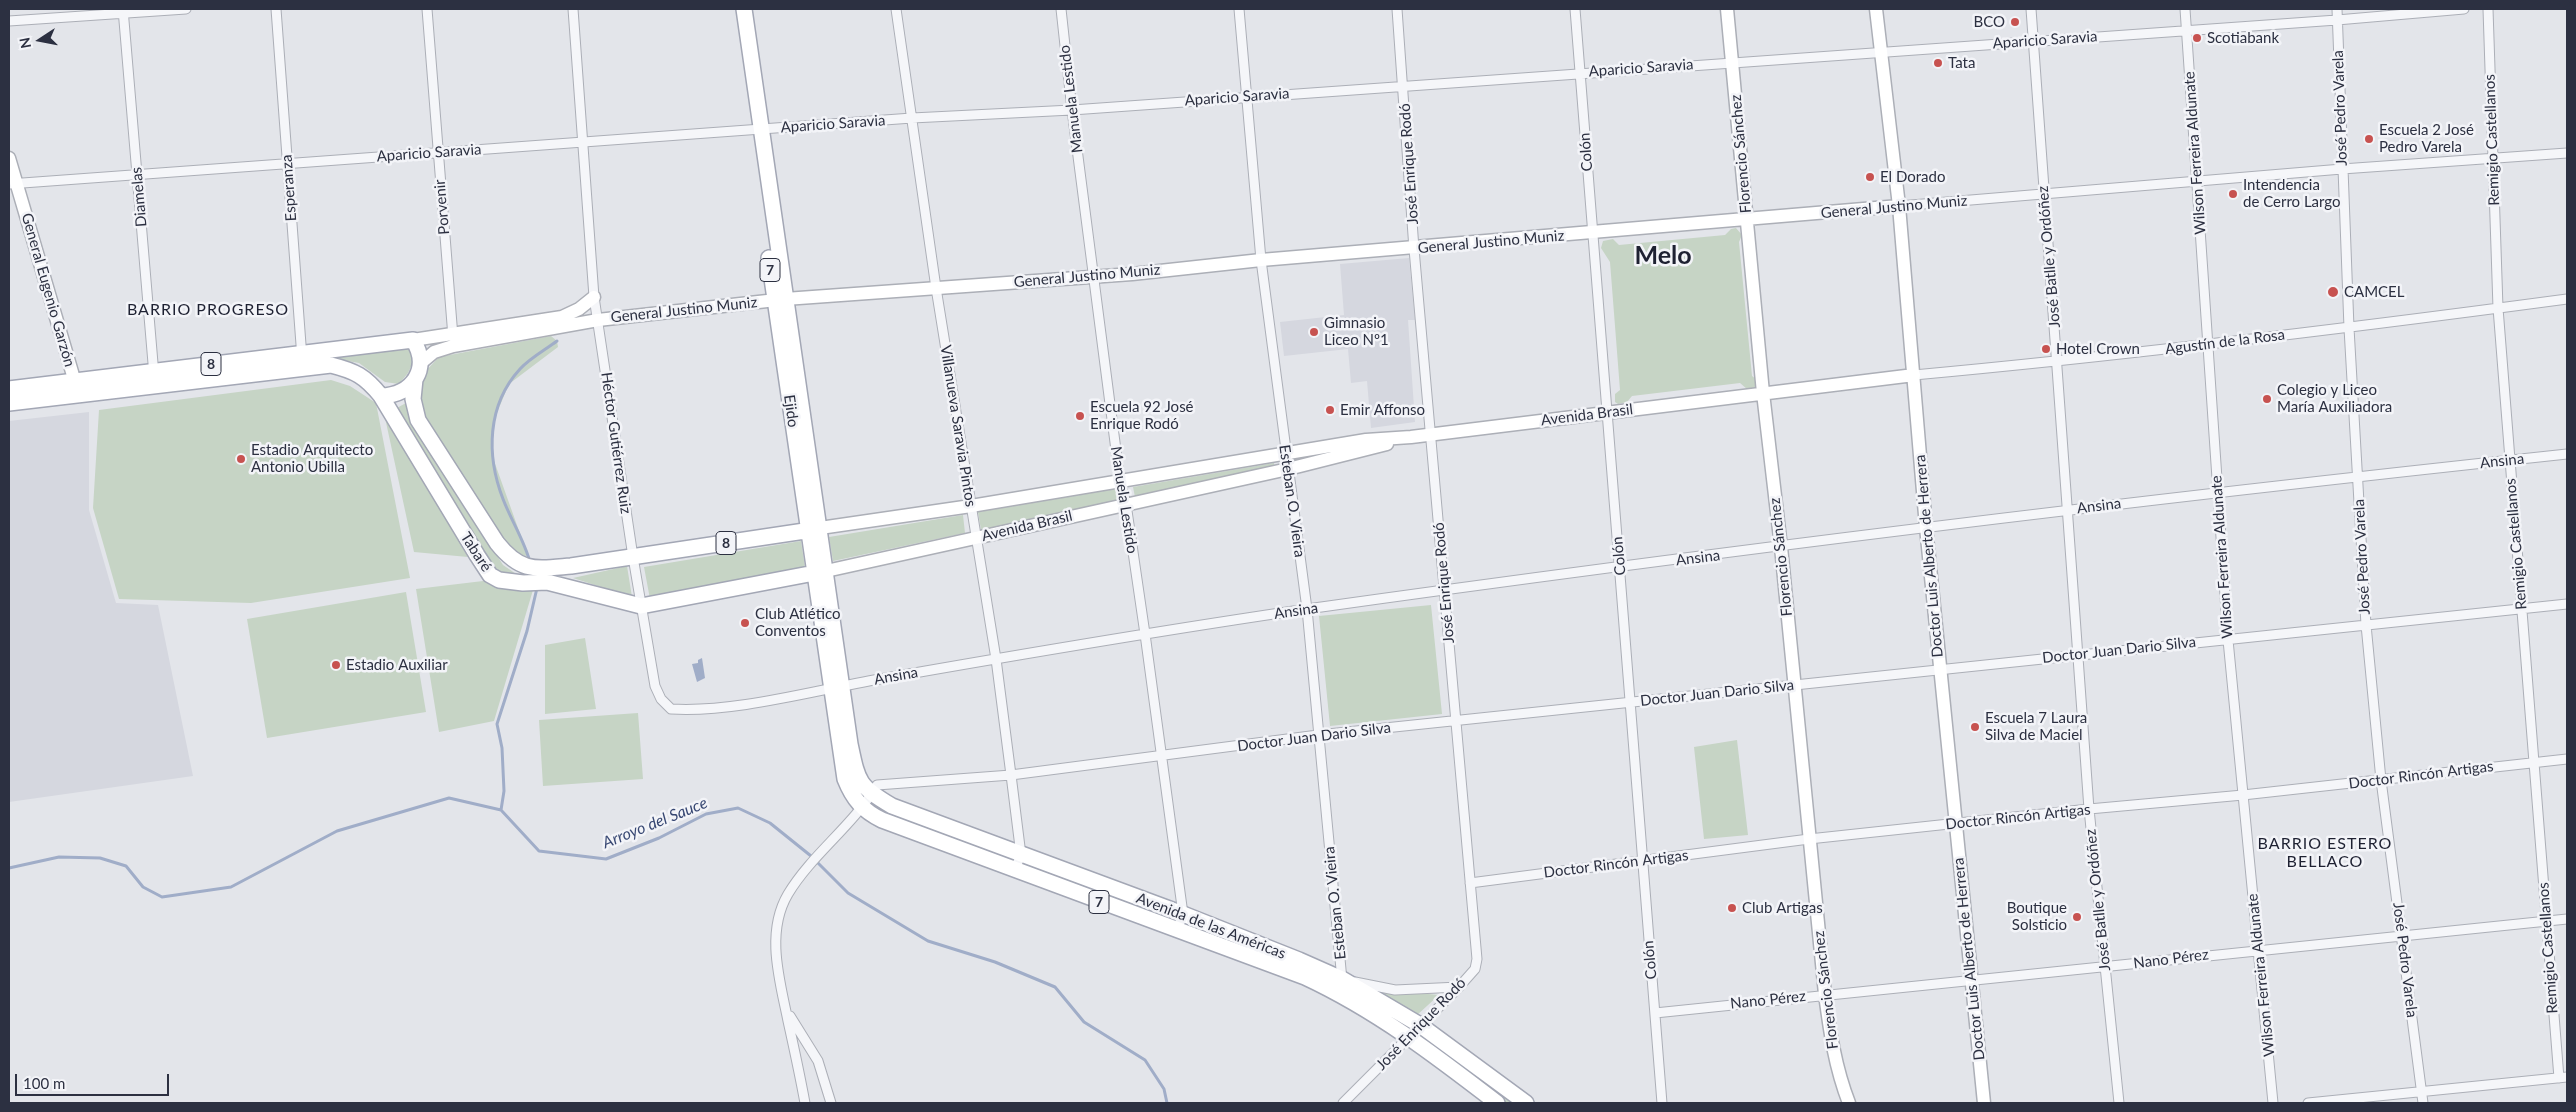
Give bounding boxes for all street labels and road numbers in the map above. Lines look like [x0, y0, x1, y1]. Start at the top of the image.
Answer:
street label: Aparicio Saravia [1992, 27, 2098, 53]
street label: Manuela Lestido [1055, 44, 1087, 154]
street label: José Pedro Varela [2329, 50, 2351, 166]
street label: Aparicio Saravia [1588, 55, 1694, 81]
street label: Wilson Ferreira Aldunate [2180, 71, 2210, 235]
street label: Remigio Castellanos [2481, 74, 2503, 206]
street label: Aparicio Saravia [1184, 84, 1290, 110]
street label: Florencio Sánchez [1727, 94, 1755, 214]
street label: José Enrique Rodó [1396, 103, 1422, 225]
street label: Aparicio Saravia [780, 111, 886, 137]
street label: Colón [1576, 132, 1596, 172]
street label: Aparicio Saravia [376, 140, 482, 166]
street label: Esperanza [278, 154, 300, 222]
street label: Diamelas [127, 166, 151, 228]
street label: Porvenir [431, 179, 453, 235]
street label: José Batlle y Ordóñez [2034, 185, 2064, 329]
street label: General Justino Muniz [1820, 192, 1968, 222]
street label: General Eugenio Garzón [17, 211, 79, 369]
street label: General Justino Muniz [1417, 227, 1565, 257]
road number: 7 [760, 258, 780, 282]
street label: General Justino Muniz [1013, 261, 1161, 291]
street label: General Justino Muniz [610, 293, 758, 327]
street label: Agustín de la Rosa [2164, 326, 2286, 358]
street label: Villanueva Saravia Pintos [936, 344, 980, 508]
road number: 8 [201, 352, 221, 376]
street label: Héctor Gutiérrez Ruiz [597, 371, 635, 515]
street label: Ejido [780, 394, 802, 428]
street label: Avenida Brasil [1540, 400, 1634, 430]
street label: Esteban O. Vieira [1275, 444, 1309, 558]
street label: Manuela Lestido [1107, 445, 1141, 555]
street label: Ansina [2479, 450, 2525, 472]
street label: Doctor Luis Alberto de Herrera [1911, 454, 1947, 658]
street label: Wilson Ferreira Aldunate [2207, 475, 2237, 639]
street label: Remigio Castellanos [2501, 478, 2531, 610]
street label: Ansina [2076, 494, 2122, 518]
street label: Florencio Sánchez [1766, 497, 1796, 617]
street label: José Pedro Varela [2350, 499, 2374, 615]
street label: Avenida Brasil [980, 507, 1074, 545]
street label: José Enrique Rodó [1430, 522, 1458, 644]
street label: Tabaré [457, 529, 495, 575]
road number: 8 [716, 532, 736, 554]
street label: Colón [1608, 536, 1630, 576]
street label: Ansina [1675, 546, 1721, 570]
street label: Ansina [1273, 599, 1319, 623]
street label: Doctor Juan Dario Silva [2041, 633, 2197, 667]
street label: Ansina [873, 663, 919, 689]
street label: Doctor Juan Dario Silva [1639, 676, 1795, 710]
street label: Doctor Juan Dario Silva [1236, 719, 1392, 755]
street label: Doctor Rincón Artigas [2348, 757, 2494, 793]
street label: Doctor Rincón Artigas [1945, 800, 2091, 834]
street label: José Batlle y Ordóñez [2082, 828, 2114, 972]
street label: Esteban O. Vieira [1320, 846, 1350, 960]
street label: Doctor Rincón Artigas [1543, 846, 1689, 882]
street label: Doctor Luis Alberto de Herrera [1949, 857, 1989, 1061]
street label: Remigio Castellanos [2534, 882, 2562, 1014]
street label: Avenida de las Américas [1134, 889, 1288, 963]
road number: 7 [1089, 890, 1109, 914]
street label: Wilson Ferreira Aldunate [2243, 893, 2279, 1057]
street label: José Pedro Varela [2389, 901, 2421, 1019]
street label: Florencio Sánchez [1810, 930, 1842, 1050]
street label: Colón [1639, 940, 1661, 980]
street label: Nano Pérez [2132, 945, 2210, 973]
street label: José Enrique Rodó [1372, 974, 1470, 1074]
street label: Nano Pérez [1729, 987, 1807, 1013]

